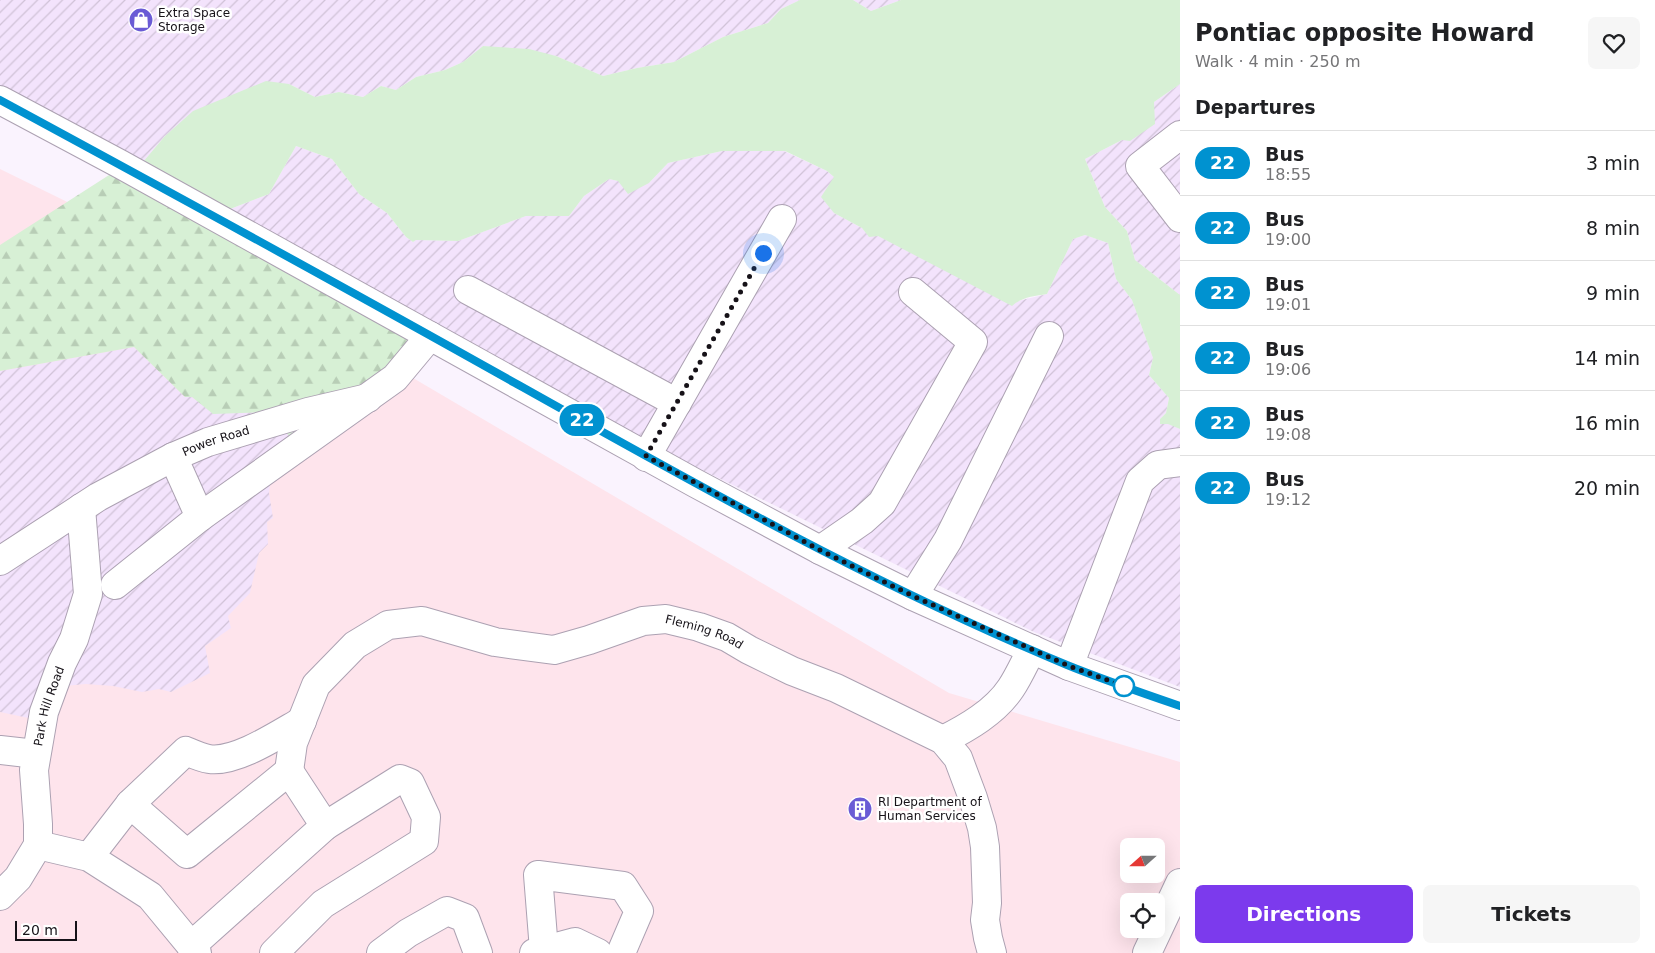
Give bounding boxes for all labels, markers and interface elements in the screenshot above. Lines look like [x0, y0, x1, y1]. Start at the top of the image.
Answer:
place label: Extra Space Storage [158, 6, 230, 34]
shop icon: Extra Space Storage [128, 7, 154, 33]
button: heart [1588, 17, 1640, 69]
text: Pontiac opposite Howard [1195, 19, 1535, 47]
text: Walk · 4 min · 250 m [1195, 52, 1360, 71]
text: Departures [1195, 96, 1316, 118]
text: Bus [1265, 143, 1304, 165]
text: 22 [1210, 152, 1235, 173]
text: 3 min [1586, 152, 1640, 174]
text: 18:55 [1265, 165, 1311, 184]
text: Bus [1265, 208, 1304, 230]
text: 22 [1210, 217, 1235, 238]
text: 8 min [1586, 217, 1640, 239]
text: 19:00 [1265, 230, 1311, 249]
your location [751, 241, 776, 266]
text: Bus [1265, 273, 1304, 295]
text: 22 [1210, 282, 1235, 303]
text: 9 min [1586, 282, 1640, 304]
text: 19:01 [1265, 295, 1311, 314]
text: Bus [1265, 338, 1304, 360]
text: 22 [1210, 347, 1235, 368]
text: 14 min [1574, 347, 1640, 369]
text: 19:06 [1265, 360, 1311, 379]
text: Bus [1265, 403, 1304, 425]
line badge: 22 [560, 404, 604, 436]
text: 22 [569, 409, 595, 430]
text: 22 [1210, 412, 1235, 433]
text: 16 min [1574, 412, 1640, 434]
street label: Power Road [180, 423, 251, 459]
text: 19:08 [1265, 425, 1311, 444]
text: Bus [1265, 468, 1304, 490]
text: 22 [1210, 477, 1235, 498]
text: 20 min [1574, 477, 1640, 499]
text: 19:12 [1265, 490, 1311, 509]
street label: Fleming Road [664, 612, 746, 652]
street label: Park Hill Road [31, 664, 67, 747]
unlabelled marker [1113, 675, 1135, 697]
place label: RI Department of Human Services [878, 795, 982, 823]
building icon: RI Department of Human Services [847, 796, 873, 822]
north arrow [1120, 838, 1165, 882]
map controls [1120, 838, 1165, 938]
button: Directions [1195, 885, 1413, 943]
button: Tickets [1423, 885, 1640, 943]
button: locate [1120, 893, 1165, 938]
scale bar [15, 918, 78, 941]
text: 20 m [22, 922, 58, 938]

